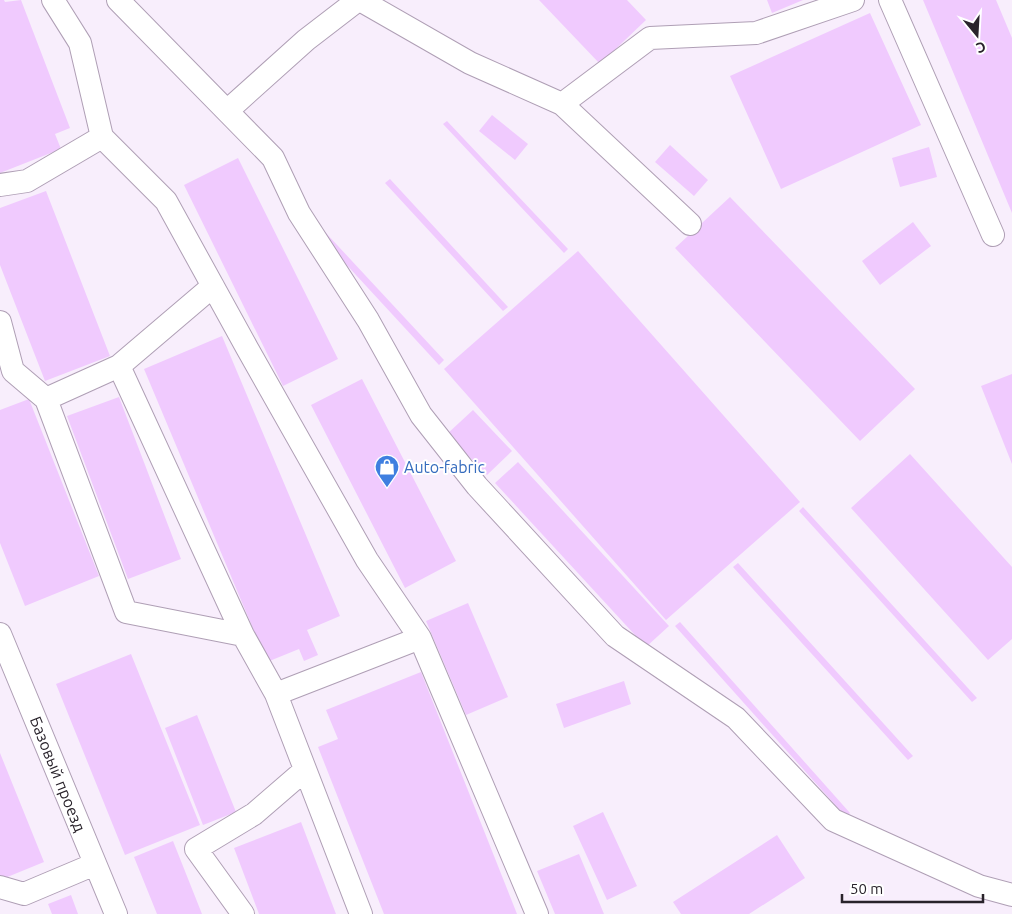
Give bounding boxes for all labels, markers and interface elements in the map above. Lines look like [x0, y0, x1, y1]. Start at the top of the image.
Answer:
north arrow [952, 10, 1002, 60]
text: С [974, 38, 988, 56]
shop icon: Auto-fabric [374, 454, 400, 488]
place label: Auto-fabric [404, 458, 485, 476]
street label: Базовый проезд [27, 714, 89, 834]
scale bar [842, 872, 983, 904]
text: 50 m [850, 880, 883, 897]

